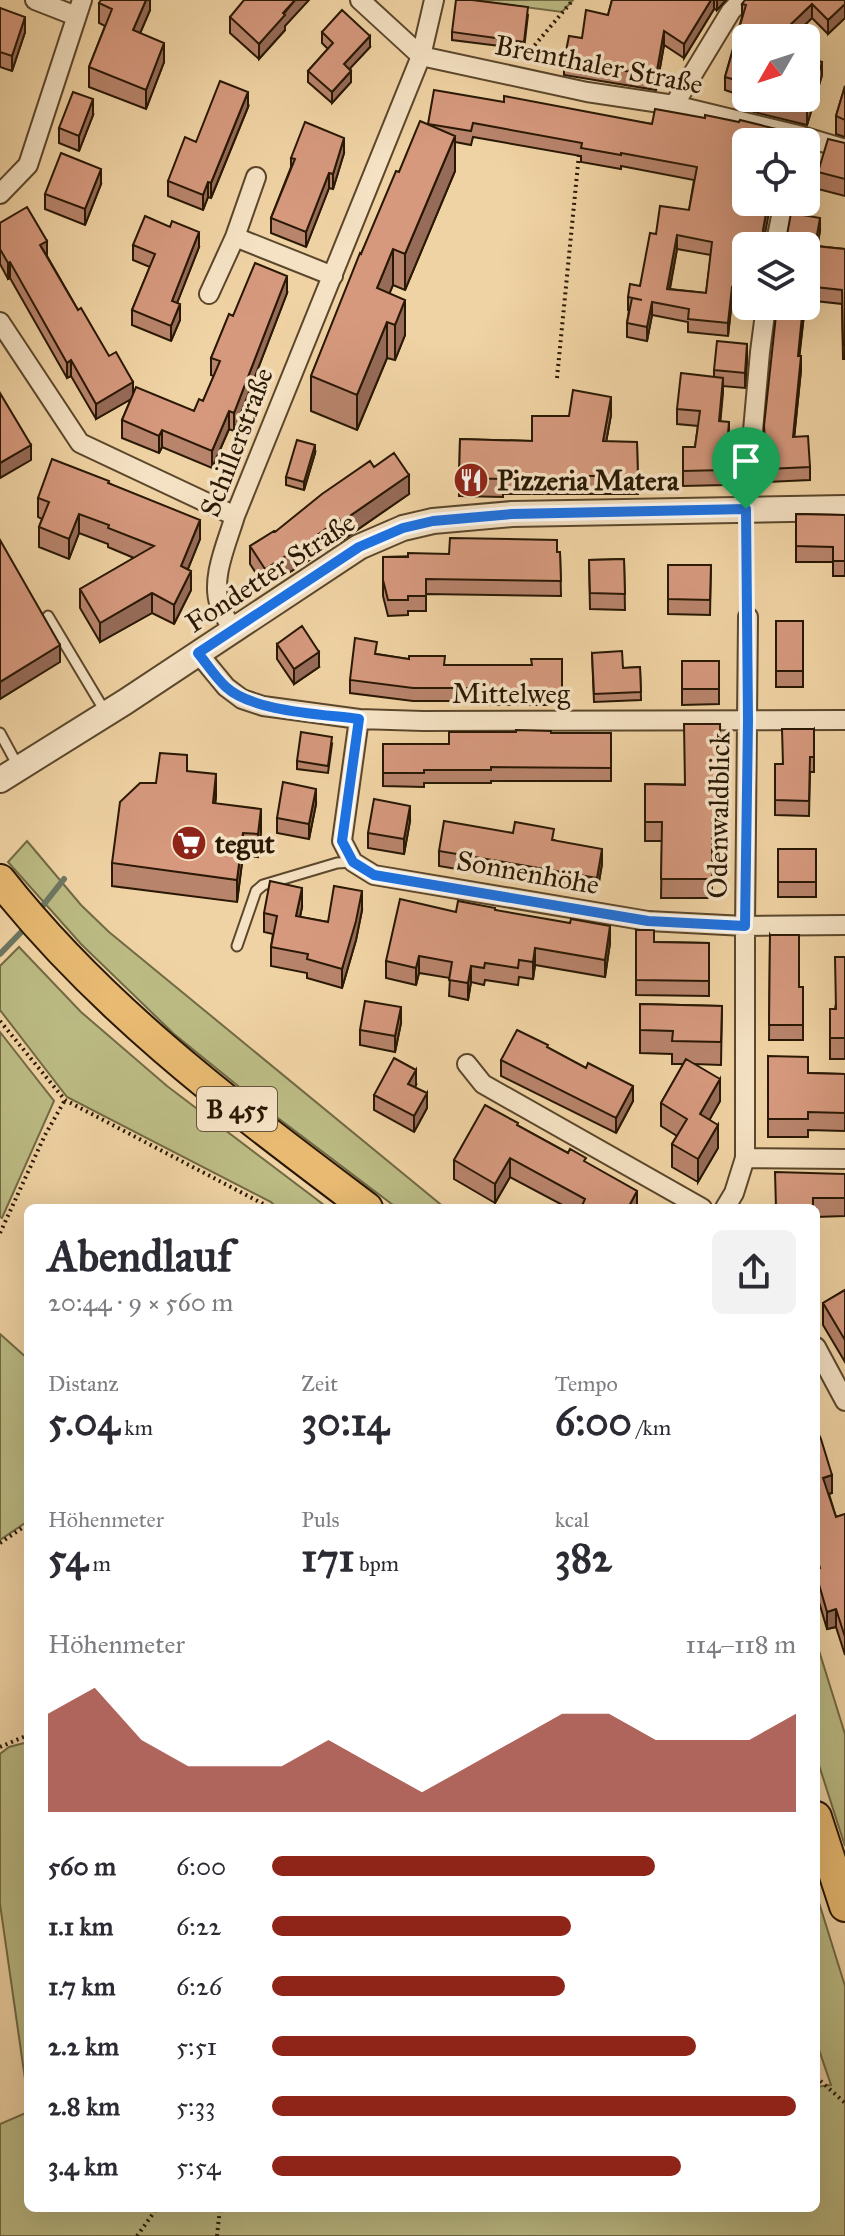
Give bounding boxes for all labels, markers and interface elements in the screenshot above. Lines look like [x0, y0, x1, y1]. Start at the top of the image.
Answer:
north arrow [732, 24, 820, 112]
map controls [732, 24, 820, 320]
street label: Bremthaler Straße [492, 27, 706, 102]
button: locate [732, 128, 820, 216]
button: layers [732, 232, 820, 320]
street label: Schillerstraße [192, 363, 281, 522]
pin [712, 427, 780, 509]
icon: arrive [724, 439, 768, 483]
restaurant icon: Pizzeria Matera [452, 461, 490, 499]
place label: Pizzeria Matera [497, 463, 680, 498]
street label: Fondetter Straße [179, 505, 362, 640]
street label: Mittelweg [452, 676, 571, 711]
street label: Odenwaldblick [700, 731, 737, 899]
supermarket icon: tegut [170, 824, 208, 862]
place label: tegut [214, 826, 275, 861]
street label: Sonnenhöhe [454, 843, 602, 902]
road number: B 455 [197, 1087, 277, 1131]
text: Abendlauf [48, 1229, 232, 1283]
button: share [712, 1230, 796, 1314]
text: 20:44 · 9 × 560 m [48, 1286, 233, 1318]
text: Distanz [48, 1370, 119, 1397]
text: Zeit [301, 1370, 338, 1397]
text: Tempo [555, 1370, 618, 1397]
text: 5.04 [48, 1397, 119, 1446]
text: 30:14 [301, 1397, 389, 1446]
text: 6:00 [555, 1397, 632, 1446]
text: km [119, 1414, 153, 1441]
text: /km [632, 1414, 671, 1441]
text: Höhenmeter [48, 1506, 164, 1533]
text: Puls [301, 1506, 340, 1533]
text: kcal [555, 1506, 589, 1533]
text: 54 [48, 1533, 88, 1582]
text: 171 [301, 1533, 354, 1582]
text: 382 [555, 1533, 612, 1582]
text: m [88, 1550, 111, 1577]
text: bpm [354, 1550, 399, 1577]
text: Höhenmeter [48, 1628, 185, 1660]
text: 114–118 m [686, 1628, 796, 1660]
text: 560 m [48, 1850, 116, 1882]
text: 6:00 [176, 1850, 226, 1882]
text: 1.1 km [48, 1910, 113, 1942]
text: 6:22 [176, 1910, 221, 1942]
text: 1.7 km [48, 1970, 116, 2002]
text: 6:26 [176, 1970, 222, 2002]
text: 2.2 km [48, 2030, 119, 2062]
text: 5:51 [176, 2030, 217, 2062]
text: 2.8 km [48, 2090, 120, 2122]
text: 5:33 [176, 2090, 215, 2122]
text: 3.4 km [48, 2150, 118, 2182]
text: 5:54 [176, 2150, 221, 2182]

